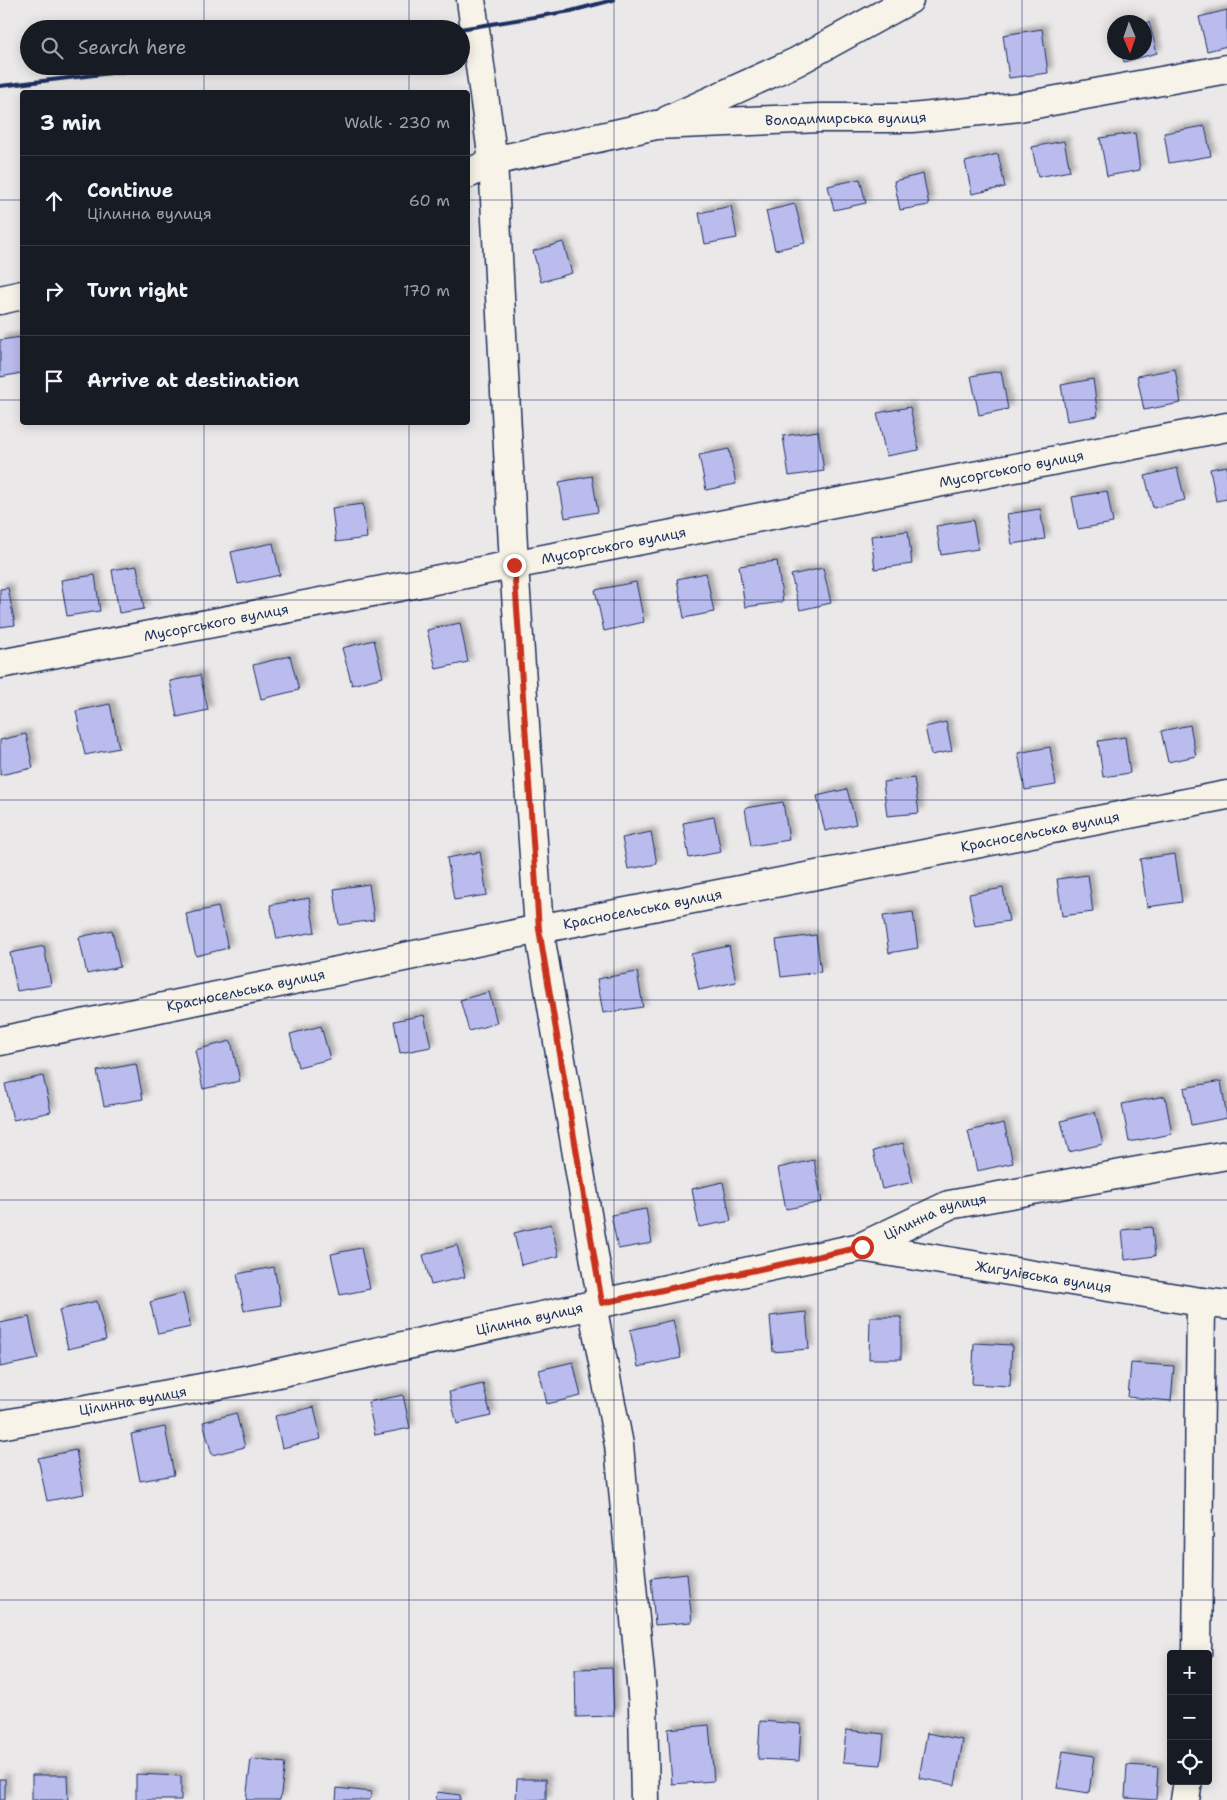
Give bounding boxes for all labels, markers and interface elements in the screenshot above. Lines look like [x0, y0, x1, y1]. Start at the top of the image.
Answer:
north arrow [1107, 15, 1152, 60]
search box [20, 20, 470, 75]
icon: search [38, 34, 66, 62]
text: Search here [78, 35, 187, 60]
street label: Володимирська вулиця [765, 108, 927, 129]
text: 3 min [40, 109, 101, 137]
text: Walk · 230 m [344, 112, 450, 133]
text: Continue [87, 178, 173, 203]
icon: ahead [40, 187, 68, 215]
text: 60 m [409, 190, 450, 211]
text: Цілинна вулиця [87, 203, 212, 224]
icon: right [40, 277, 68, 305]
text: Turn right [87, 278, 188, 303]
text: 170 m [403, 280, 450, 301]
icon: arrive [40, 367, 68, 395]
text: Arrive at destination [87, 368, 299, 393]
street label: Мусоргського вулиця [937, 446, 1085, 491]
street label: Мусоргського вулиця [540, 523, 688, 568]
route end [503, 554, 526, 577]
street label: Мусоргського вулиця [142, 599, 290, 645]
street label: Красносельська вулиця [959, 807, 1121, 856]
street label: Красносельська вулиця [562, 885, 724, 933]
street label: Красносельська вулиця [165, 965, 327, 1015]
street label: Цілинна вулиця [881, 1189, 988, 1244]
route start [851, 1236, 874, 1259]
street label: Жигулівська вулиця [974, 1257, 1113, 1296]
street label: Цілинна вулиця [474, 1298, 585, 1339]
street label: Цілинна вулиця [77, 1382, 188, 1419]
map controls [1167, 1650, 1212, 1785]
button: + [1167, 1650, 1212, 1695]
button: − [1167, 1695, 1212, 1740]
button: locate [1167, 1740, 1212, 1785]

